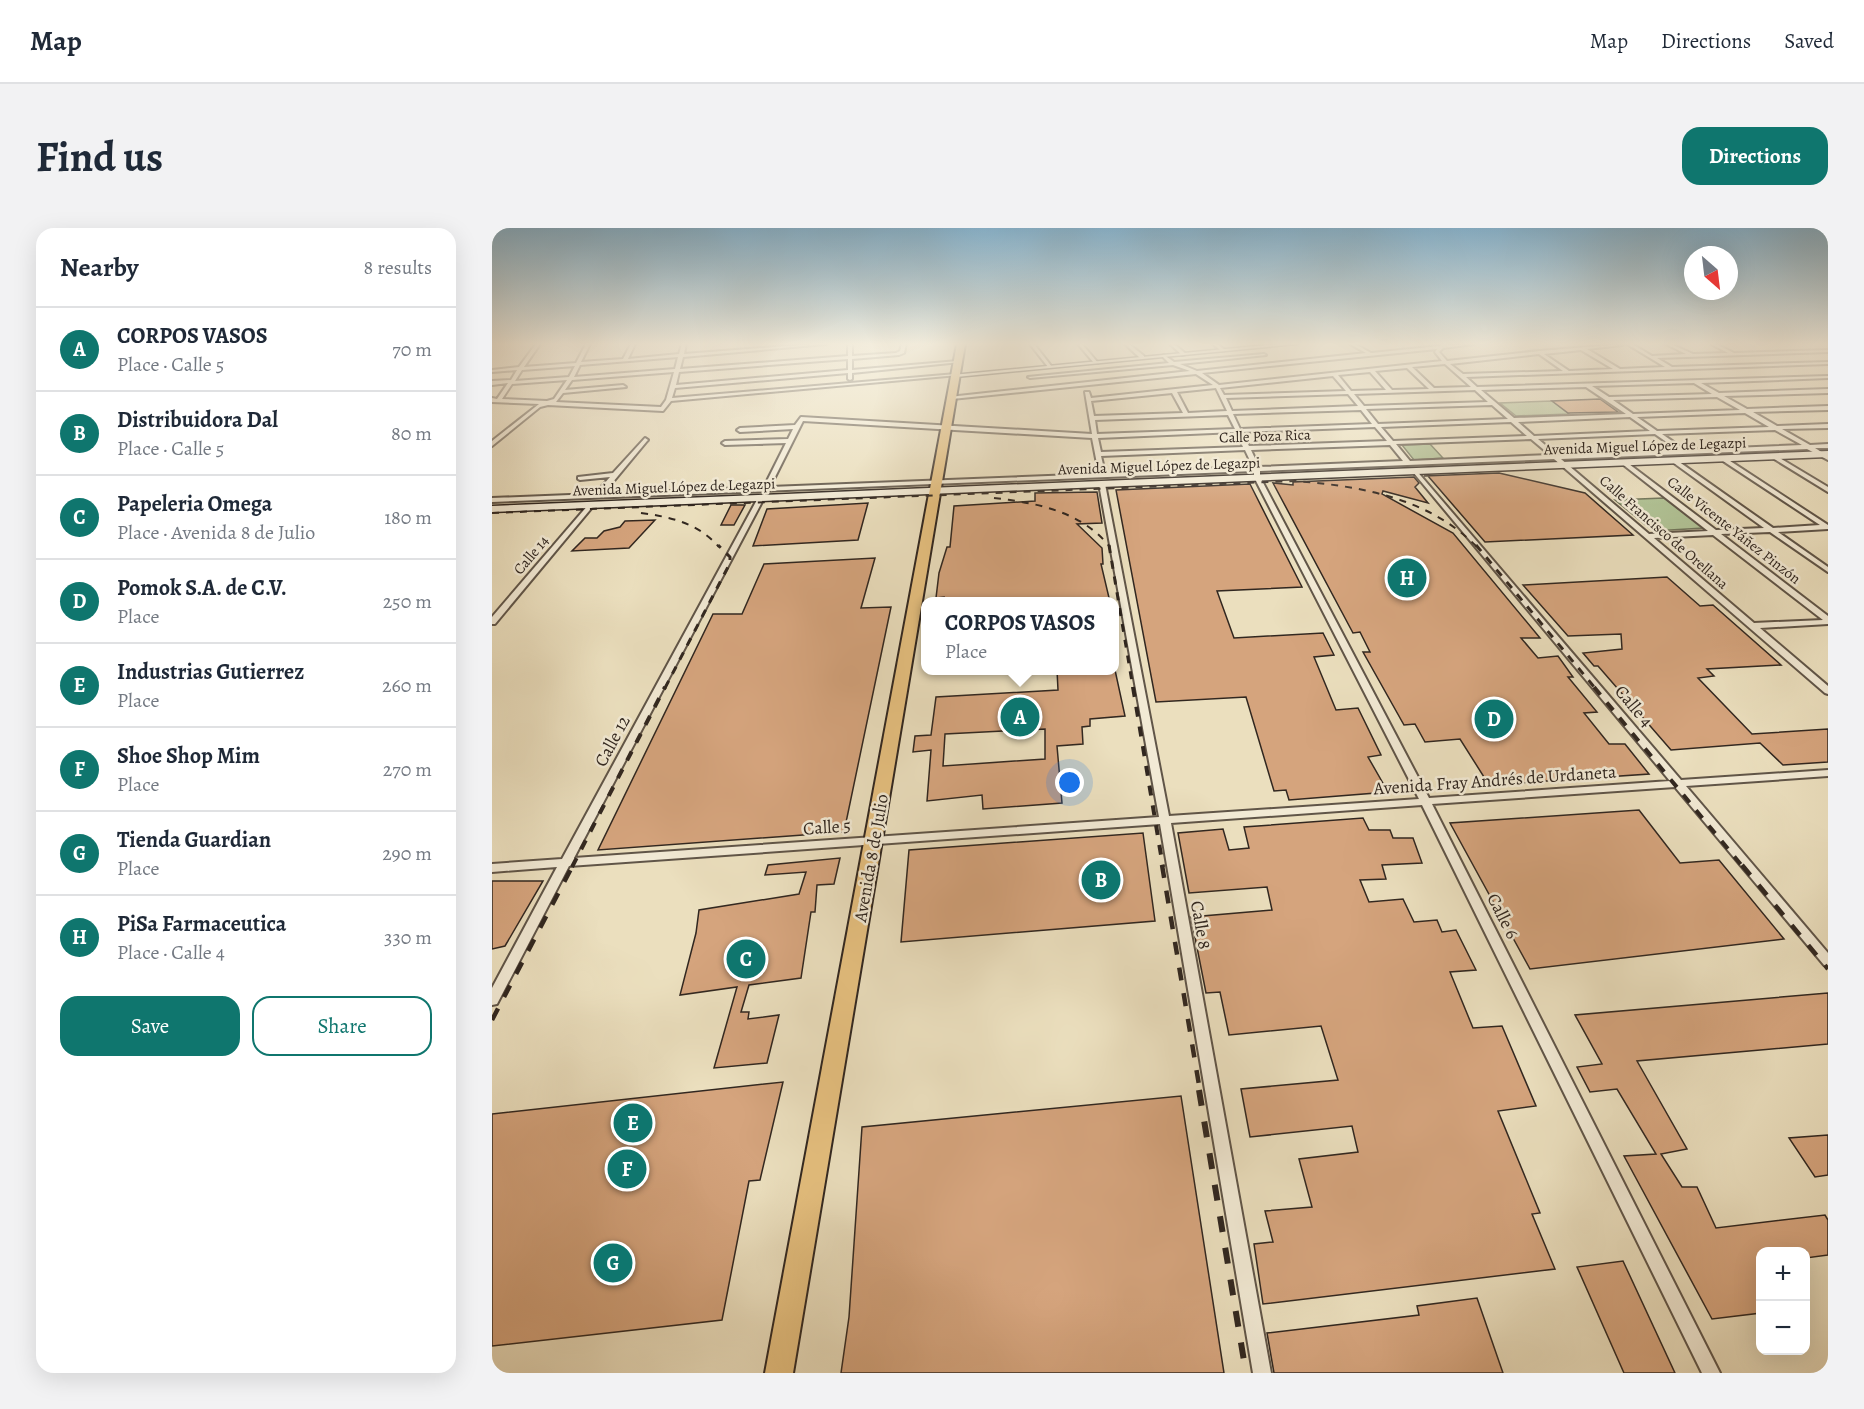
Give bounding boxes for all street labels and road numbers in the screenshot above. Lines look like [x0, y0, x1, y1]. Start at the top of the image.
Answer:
street label: Calle Poza Rica [1219, 424, 1311, 448]
street label: Avenida Miguel López de Legazpi [1542, 432, 1747, 460]
street label: Avenida Miguel López de Legazpi [1056, 452, 1261, 480]
street label: Calle Francisco de Orellana [1595, 470, 1733, 594]
street label: Calle Vicente Yáñez Pinzón [1663, 472, 1805, 588]
street label: Avenida Miguel López de Legazpi [571, 473, 776, 501]
street label: Calle 14 [509, 531, 553, 579]
street label: Calle 4 [1609, 680, 1659, 732]
street label: Calle 12 [589, 711, 636, 771]
street label: Avenida Fray Andrés de Urdaneta [1372, 760, 1618, 801]
street label: Avenida 8 de Julio [848, 792, 894, 925]
street label: Calle 5 [802, 813, 852, 841]
street label: Calle 6 [1481, 889, 1525, 943]
street label: Calle 8 [1185, 899, 1217, 951]

